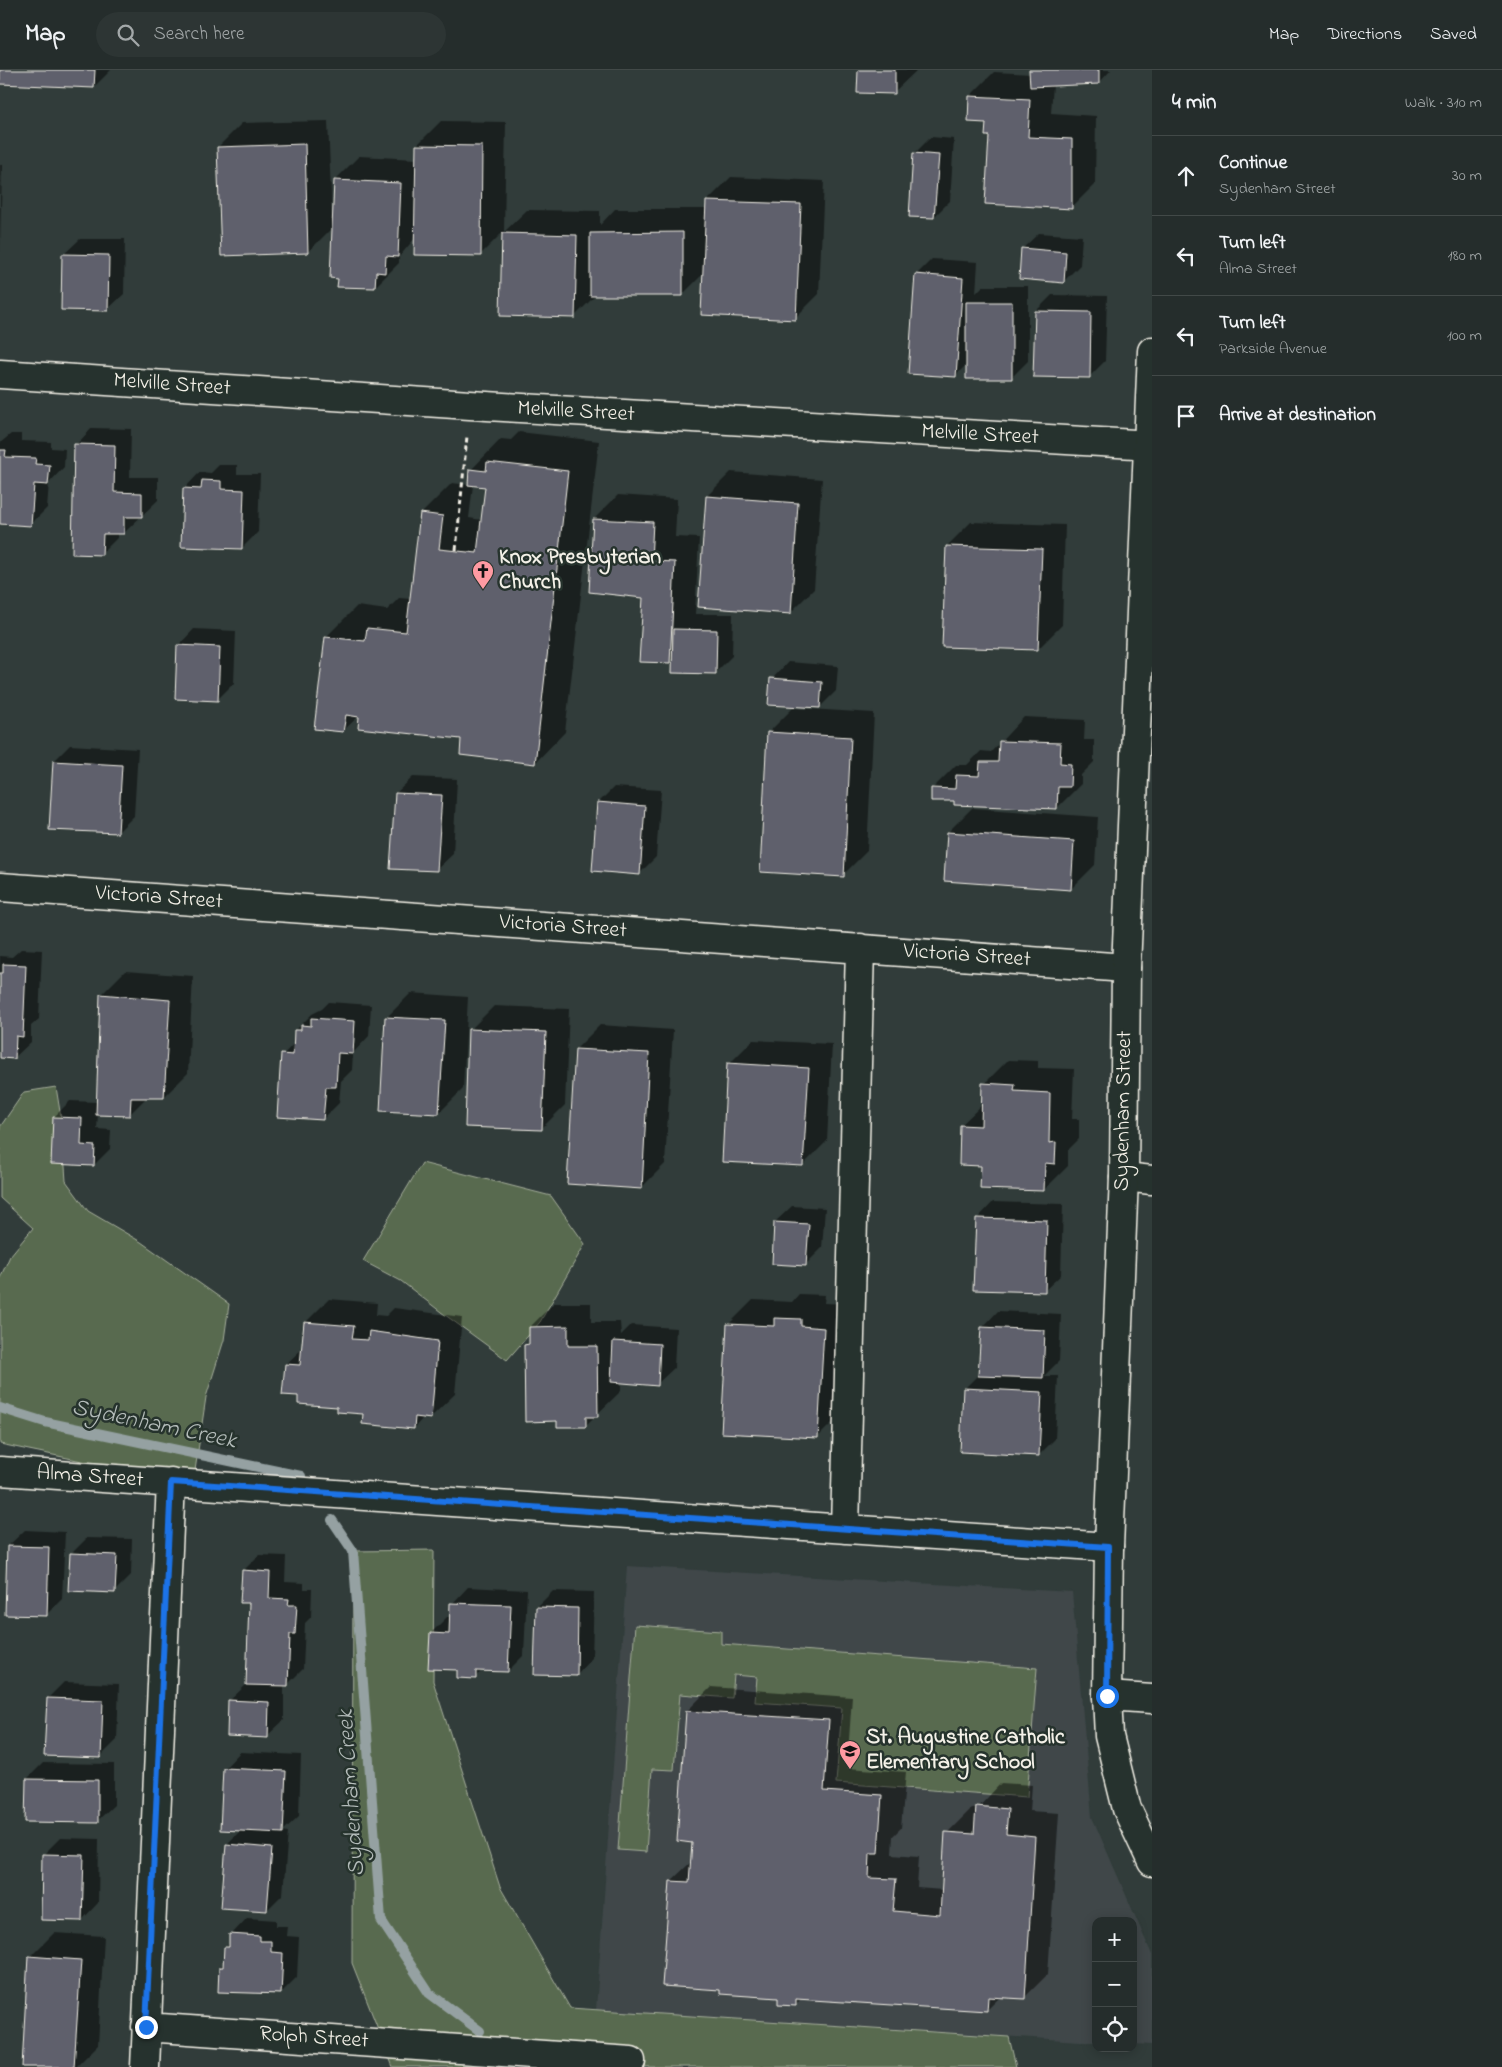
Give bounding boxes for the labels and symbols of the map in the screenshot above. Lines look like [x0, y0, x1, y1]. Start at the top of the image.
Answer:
street label: Melville Street [112, 365, 232, 405]
street label: Melville Street [516, 393, 636, 431]
street label: Melville Street [920, 416, 1040, 454]
place label: Knox Presbyterian Church [499, 542, 661, 599]
church icon: Knox Presbyterian Church [471, 559, 495, 590]
street label: Victoria Street [93, 878, 224, 918]
street label: Victoria Street [497, 907, 628, 947]
street label: Victoria Street [901, 936, 1032, 976]
street label: Sydenham Street [1107, 1030, 1142, 1192]
water label: Sydenham Creek [69, 1391, 241, 1460]
street label: Alma Street [35, 1457, 145, 1497]
route start [1096, 1685, 1119, 1708]
water label: Sydenham Creek [329, 1707, 375, 1878]
place label: St. Augustine Catholic Elementary School [866, 1722, 1066, 1780]
school or university icon: St. Augustine Catholic Elementary School [838, 1739, 862, 1770]
route end [135, 2016, 158, 2039]
street label: Rolph Street [258, 2018, 370, 2058]

